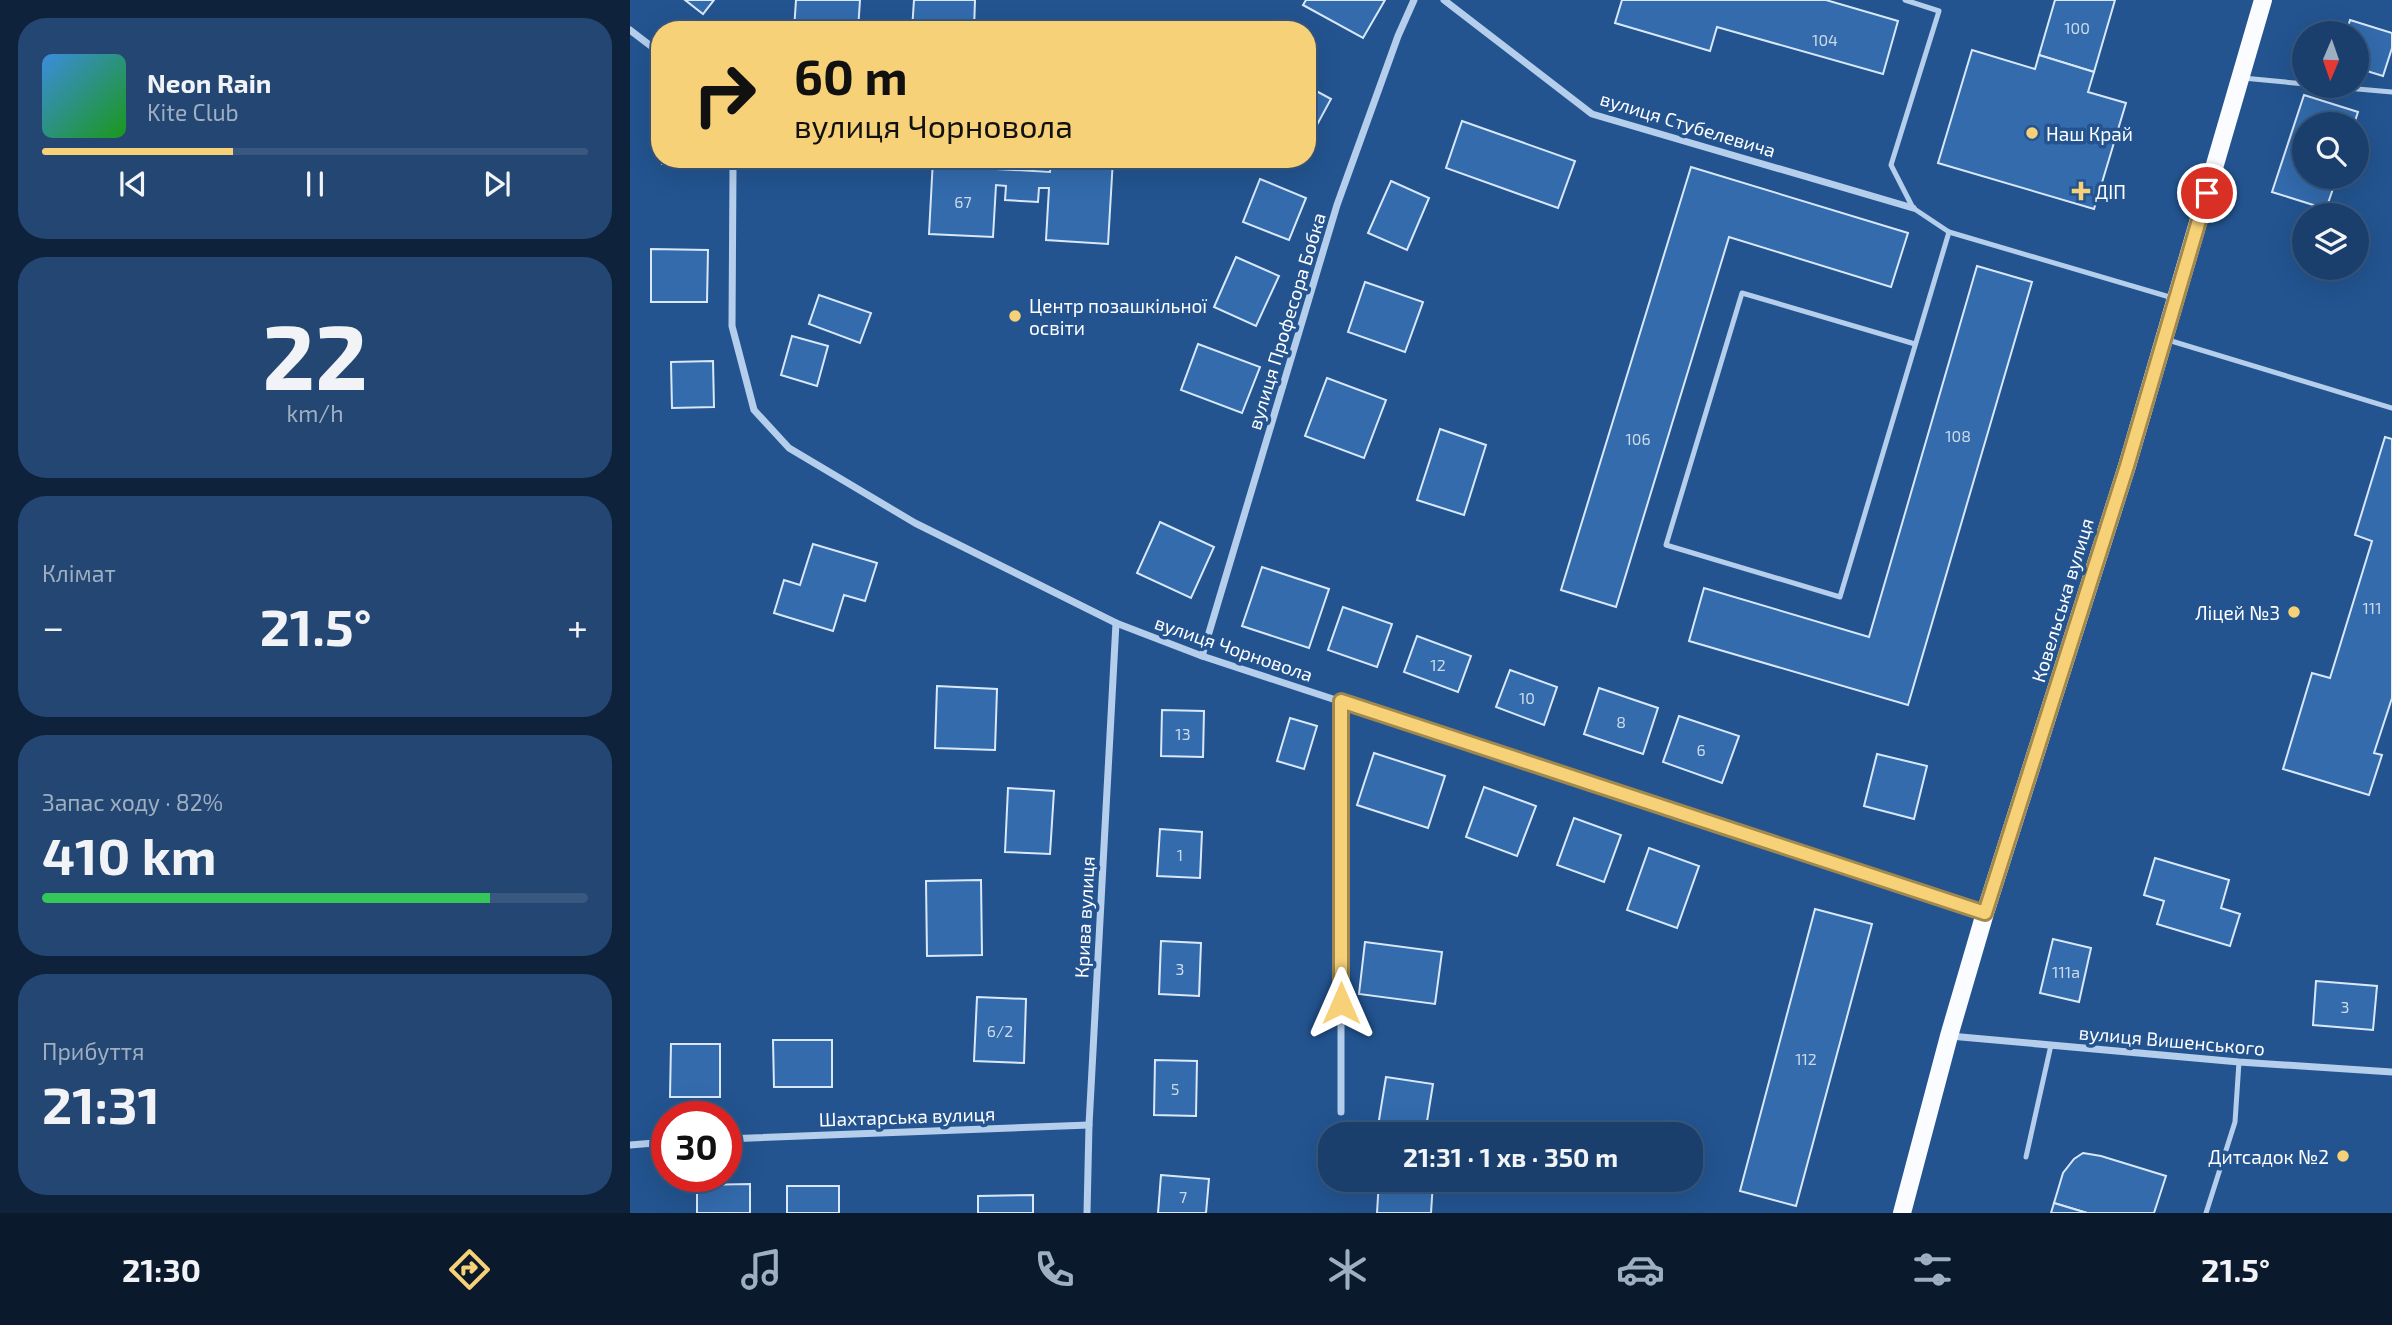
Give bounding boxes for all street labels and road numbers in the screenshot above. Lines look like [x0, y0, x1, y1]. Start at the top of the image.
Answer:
street label: вулиця Стубелевича [1597, 86, 1778, 163]
street label: вулиця Професора Бобка [1242, 210, 1331, 433]
street label: Ковельська вулиця [2026, 515, 2099, 685]
street label: вулиця Чорновола [1152, 610, 1316, 687]
street label: Крива вулиця [1069, 855, 1100, 979]
street label: вулиця Вишенського [2078, 1020, 2266, 1061]
street label: Шахтарська вулиця [818, 1101, 996, 1132]

